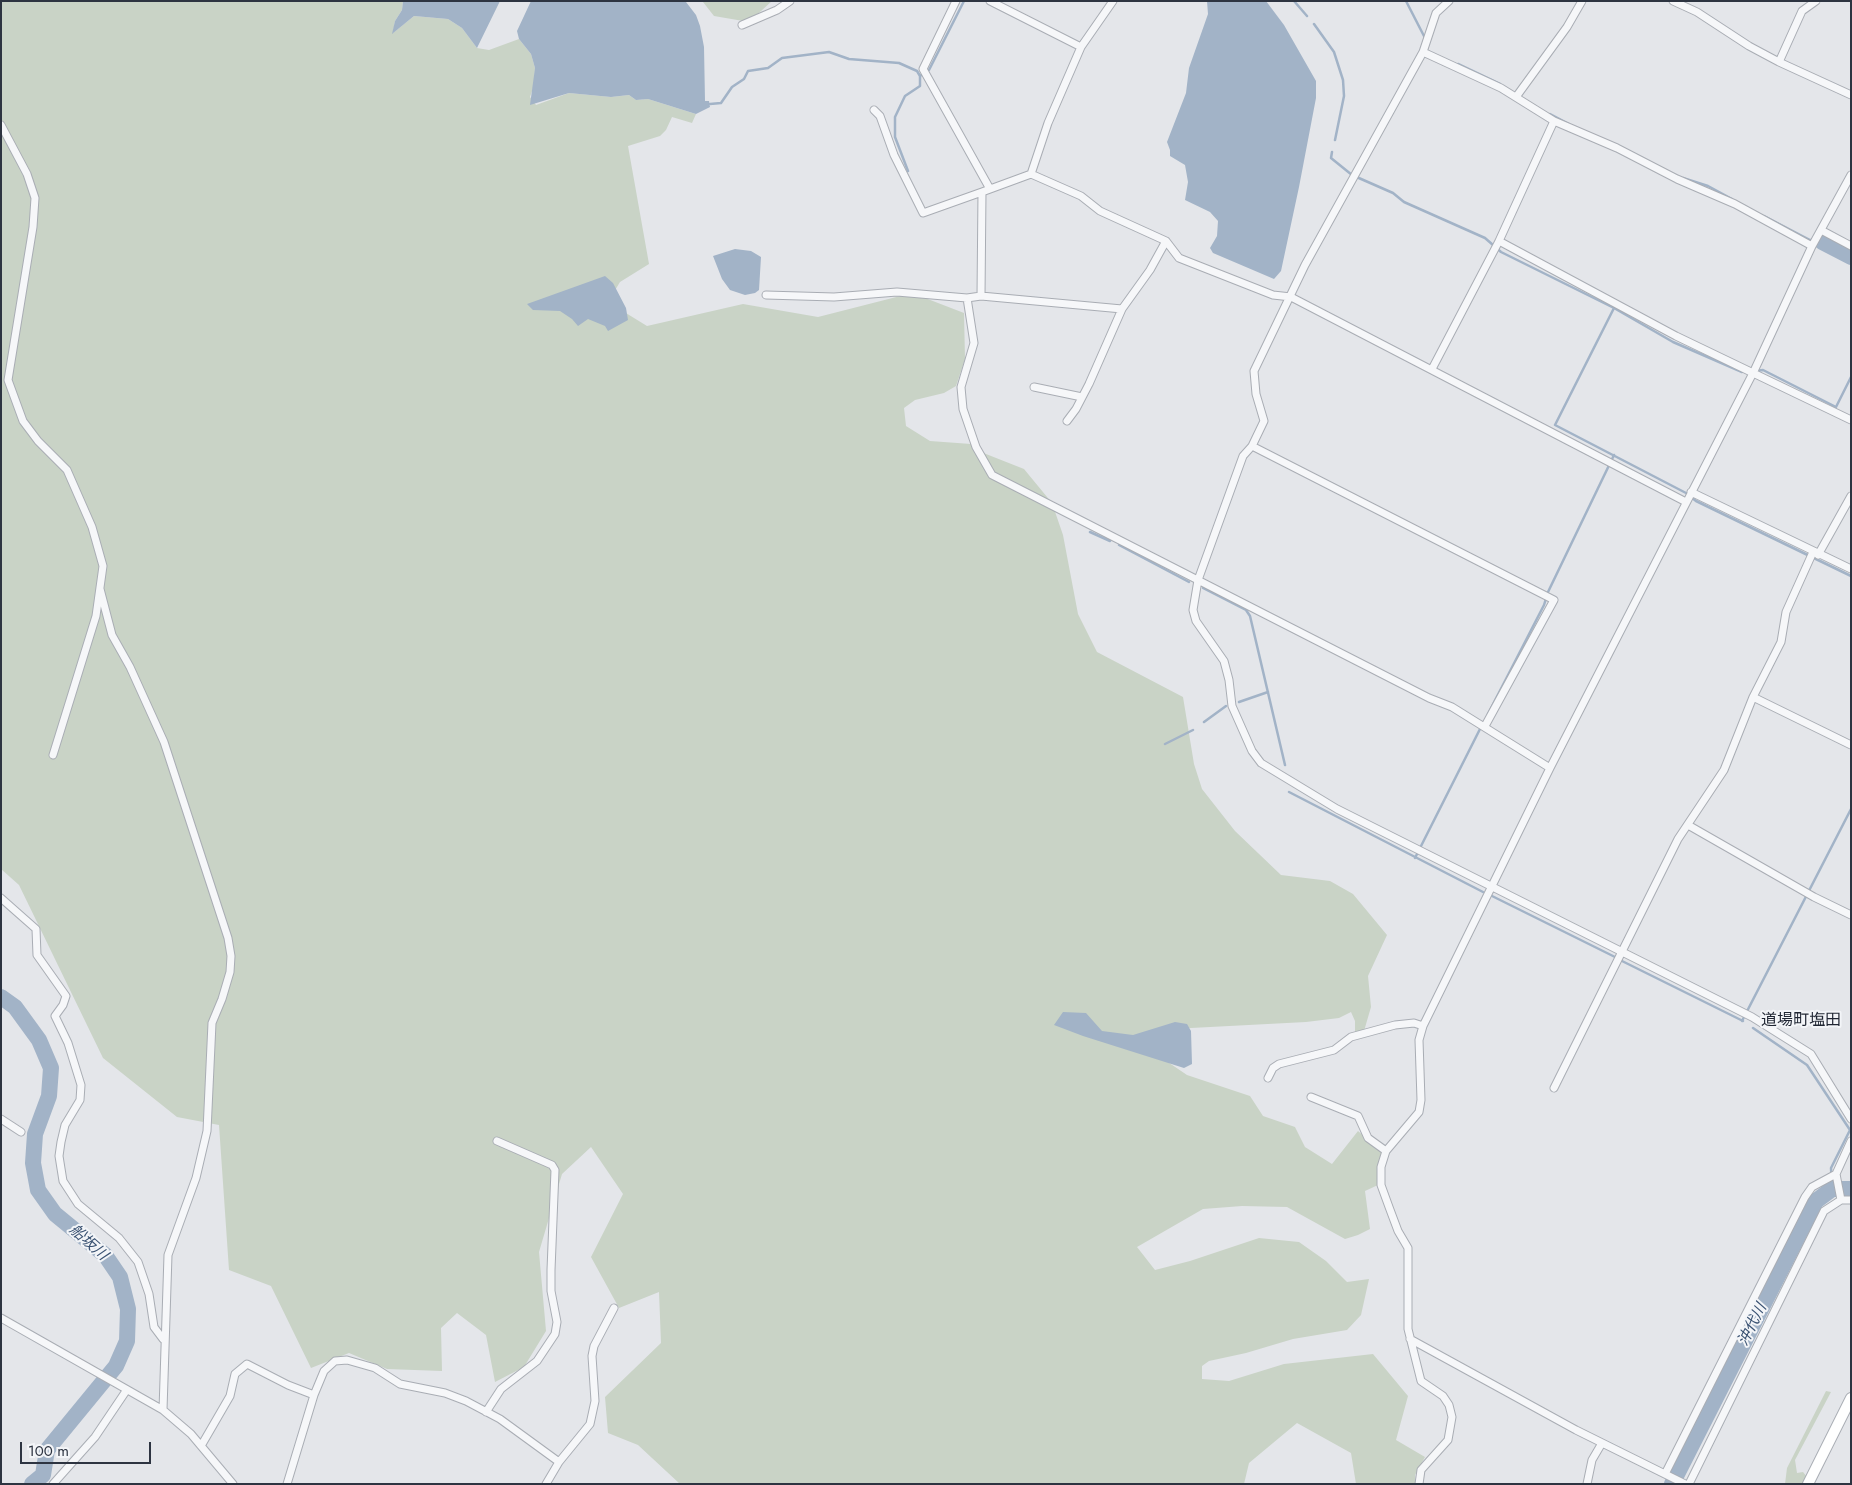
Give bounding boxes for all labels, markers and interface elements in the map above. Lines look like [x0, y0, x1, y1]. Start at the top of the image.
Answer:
district label: 道場町塩田 [1761, 1011, 1841, 1031]
water label: 船坂川 [65, 1221, 111, 1265]
water label: 沖代川 [1735, 1301, 1771, 1349]
scale bar [22, 1432, 154, 1464]
text: 100 m [28, 1440, 69, 1462]

